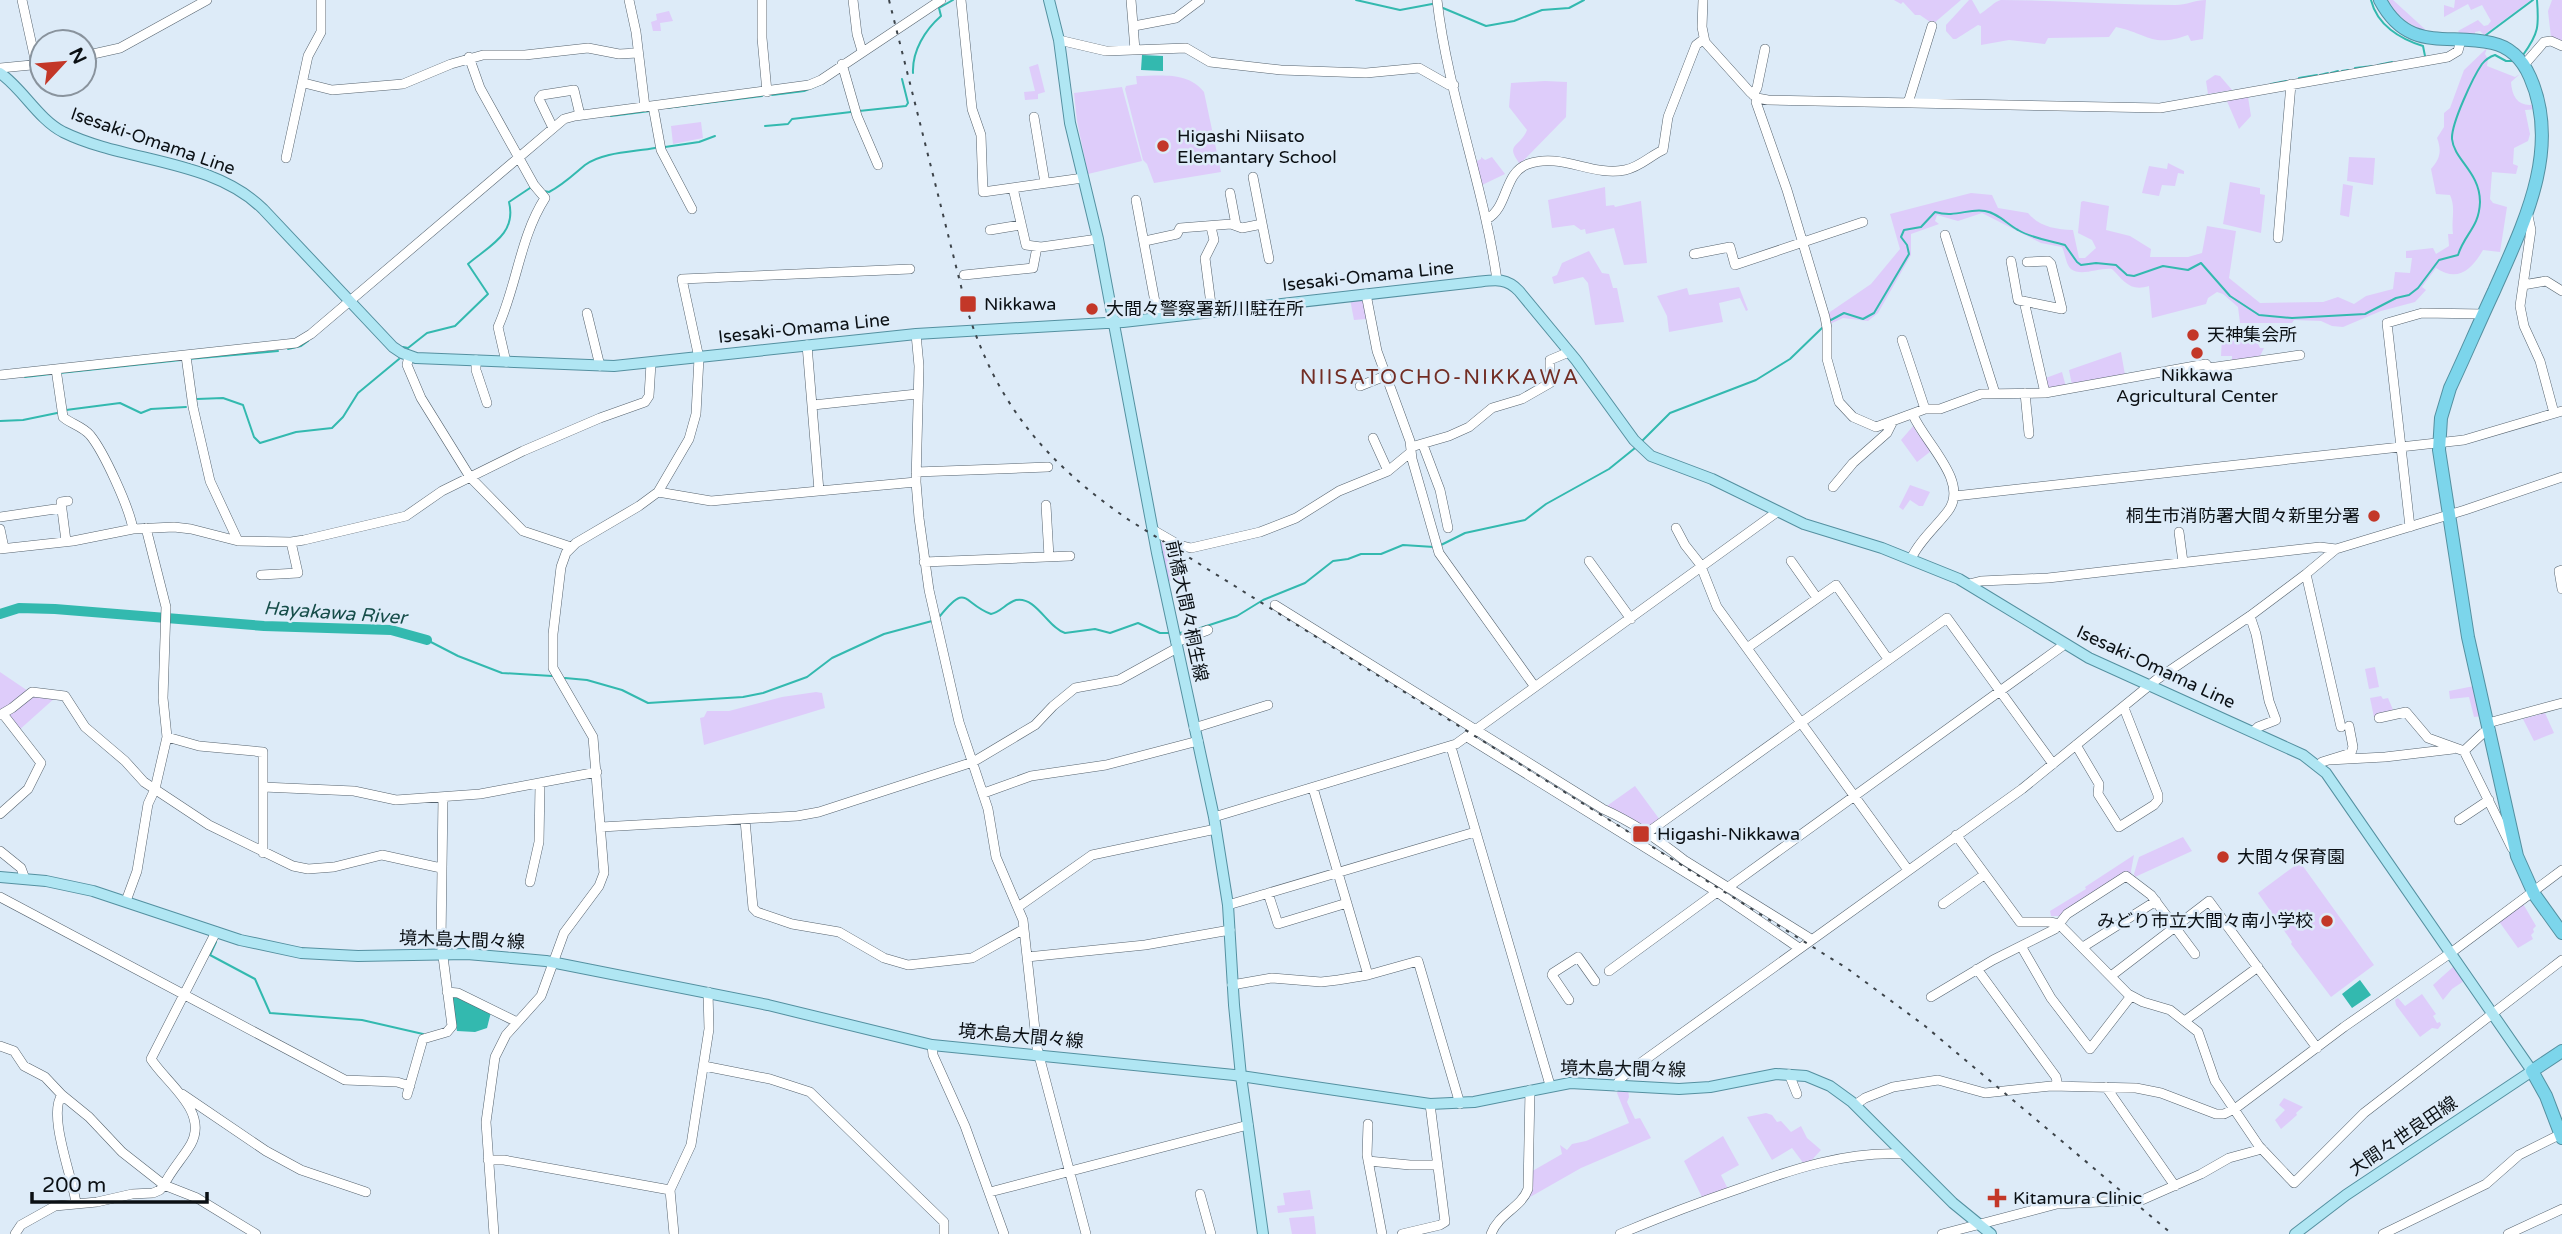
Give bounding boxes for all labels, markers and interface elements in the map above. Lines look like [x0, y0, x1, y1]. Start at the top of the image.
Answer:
north arrow [28, 28, 98, 98]
text: N [64, 44, 91, 68]
street label: Isesaki-Omama Line [68, 103, 238, 179]
place label: Higashi Niisato Elemantary School [1177, 125, 1337, 168]
marker: Higashi Niisato Elemantary School [1155, 138, 1171, 154]
street label: Isesaki-Omama Line [1281, 256, 1455, 296]
place label: Nikkawa [984, 293, 1056, 315]
marker: Nikkawa [958, 294, 978, 314]
place label: 大間々警察署新川駐在所 [1106, 298, 1304, 320]
marker: 大間々警察署新川駐在所 [1084, 301, 1100, 317]
street label: Isesaki-Omama Line [717, 308, 891, 348]
place label: 天神集会所 [2207, 324, 2297, 346]
marker: 天神集会所 [2185, 327, 2201, 343]
marker: Nikkawa Agricultural Center [2189, 345, 2205, 361]
place label: Nikkawa Agricultural Center [2116, 364, 2278, 407]
district label: NIISATOCHO-NIKKAWA [1300, 365, 1580, 390]
place label: 桐生市消防署大間々新里分署 [2126, 505, 2360, 527]
marker: 桐生市消防署大間々新里分署 [2366, 508, 2382, 524]
street label: 前橋大間々桐生線 [1161, 538, 1213, 684]
water label: Hayakawa River [263, 597, 410, 629]
street label: Isesaki-Omama Line [2073, 621, 2239, 713]
place label: Higashi-Nikkawa [1657, 823, 1800, 845]
marker: Higashi-Nikkawa [1631, 824, 1651, 844]
place label: 大間々保育園 [2237, 846, 2345, 868]
marker: 大間々保育園 [2215, 849, 2231, 865]
place label: みどり市立大間々南小学校 [2097, 910, 2313, 932]
marker: みどり市立大間々南小学校 [2319, 913, 2335, 929]
street label: 境木島大間々線 [399, 927, 525, 953]
street label: 境木島大間々線 [957, 1020, 1085, 1052]
street label: 境木島大間々線 [1560, 1057, 1686, 1081]
street label: 大間々世良田線 [2345, 1092, 2461, 1180]
scale bar [32, 1160, 206, 1204]
text: 200 m [42, 1173, 106, 1198]
place label: Kitamura Clinic [2013, 1187, 2142, 1209]
marker: Kitamura Clinic [1987, 1188, 2007, 1208]

